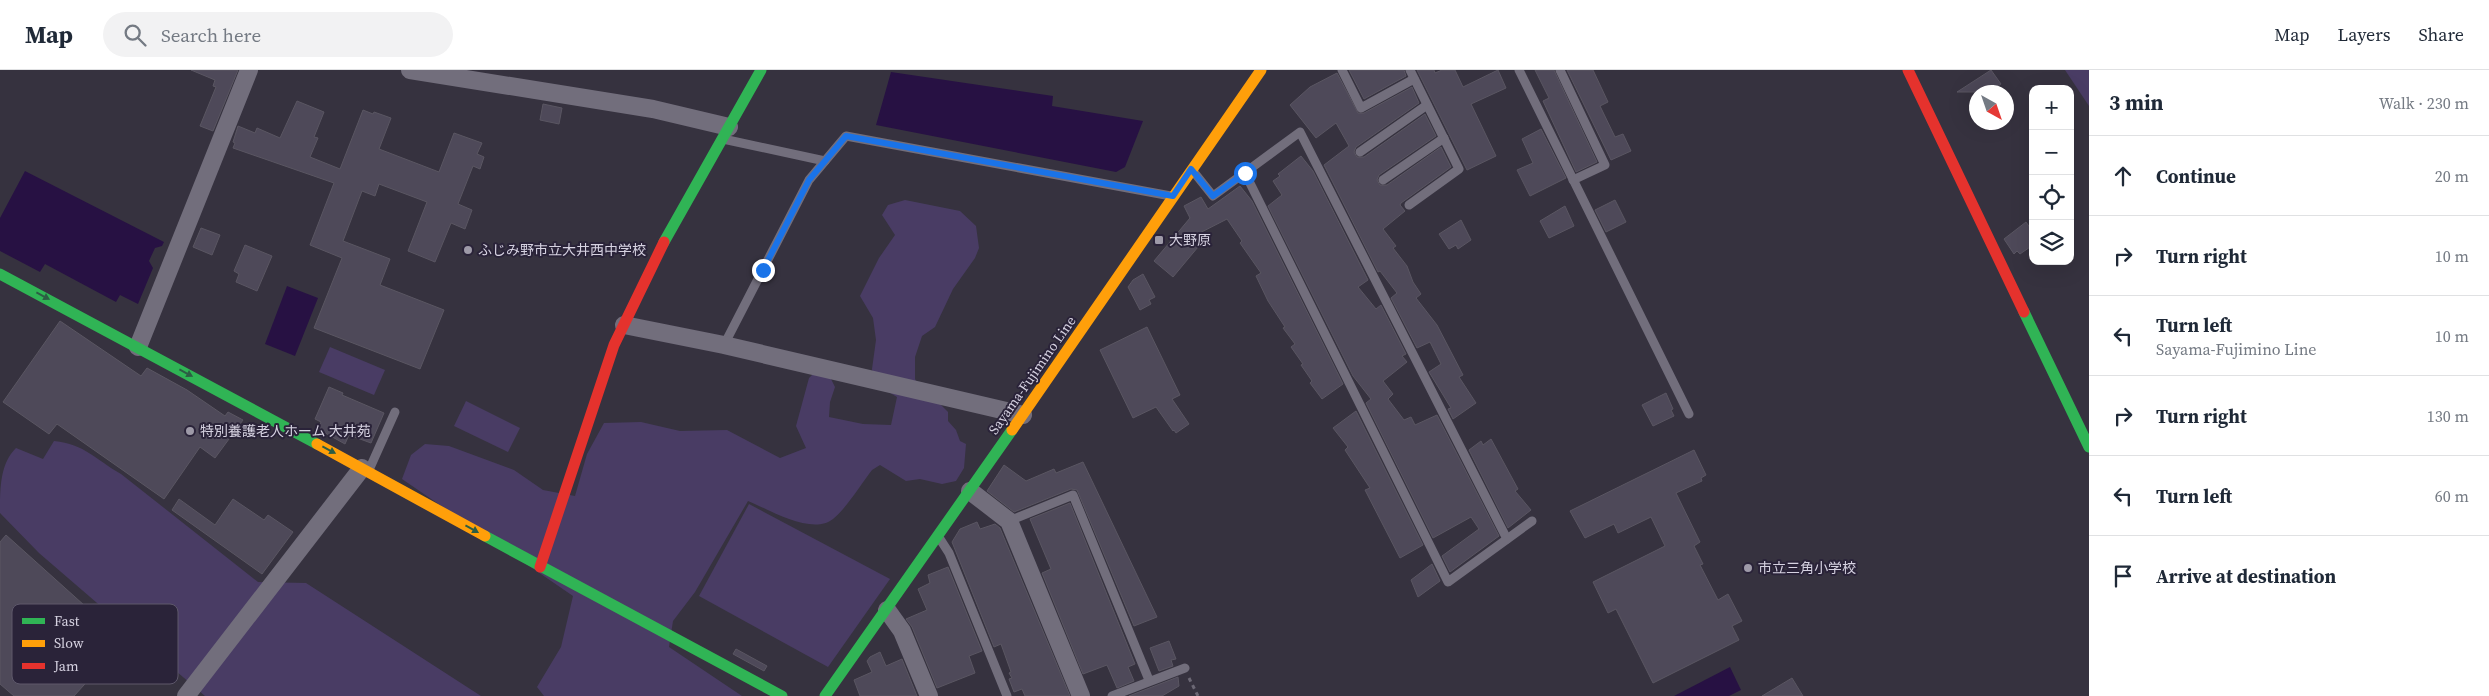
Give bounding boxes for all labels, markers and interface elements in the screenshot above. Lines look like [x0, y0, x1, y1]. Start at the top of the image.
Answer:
search box [103, 12, 453, 57]
text: Map [25, 18, 73, 51]
icon: search [121, 21, 149, 49]
text: Search here [161, 22, 261, 48]
text: Map [2274, 22, 2309, 47]
text: Layers [2337, 22, 2390, 47]
text: Share [2418, 22, 2464, 47]
north arrow [1969, 85, 2014, 130]
map controls [2029, 85, 2074, 265]
button: + [2029, 85, 2074, 130]
text: 3 min [2109, 88, 2164, 117]
text: Walk · 230 m [2379, 92, 2469, 114]
button: − [2029, 130, 2074, 175]
route start [1234, 162, 1257, 185]
icon: ahead [2109, 162, 2137, 190]
text: Continue [2156, 163, 2236, 189]
text: 20 m [2435, 165, 2469, 187]
button: locate [2029, 175, 2074, 220]
button: layers [2029, 220, 2074, 265]
place label: 大野原 [1169, 230, 1211, 250]
marker: 大野原 [1153, 234, 1165, 246]
place label: ふじみ野市立大井西中学校 [478, 240, 646, 260]
icon: right [2109, 242, 2137, 270]
text: Turn right [2156, 243, 2247, 269]
marker: ふじみ野市立大井西中学校 [462, 244, 474, 256]
text: 10 m [2435, 245, 2469, 267]
route end [752, 259, 775, 282]
one-way arrow [36, 292, 50, 300]
street label: Sayama-Fujimino Line [984, 312, 1080, 438]
text: Turn left [2156, 312, 2232, 338]
icon: left [2109, 322, 2137, 350]
text: 10 m [2435, 325, 2469, 347]
text: Sayama-Fujimino Line [2156, 338, 2317, 360]
one-way arrow [179, 369, 194, 377]
icon: right [2109, 402, 2137, 430]
text: Turn right [2156, 403, 2247, 429]
text: 130 m [2427, 405, 2469, 427]
place label: 特別養護老人ホーム 大井苑 [200, 421, 371, 441]
marker: 特別養護老人ホーム 大井苑 [184, 425, 196, 437]
one-way arrow [322, 446, 337, 454]
icon: left [2109, 482, 2137, 510]
text: Turn left [2156, 483, 2232, 509]
text: 60 m [2435, 485, 2469, 507]
one-way arrow [465, 524, 478, 533]
place label: 市立三角小学校 [1758, 558, 1856, 578]
marker: 市立三角小学校 [1742, 562, 1754, 574]
icon: arrive [2109, 562, 2137, 590]
text: Arrive at destination [2156, 563, 2336, 589]
legend [12, 604, 178, 684]
text: Fast [54, 611, 80, 631]
text: Slow [54, 633, 84, 653]
text: Jam [53, 656, 79, 676]

